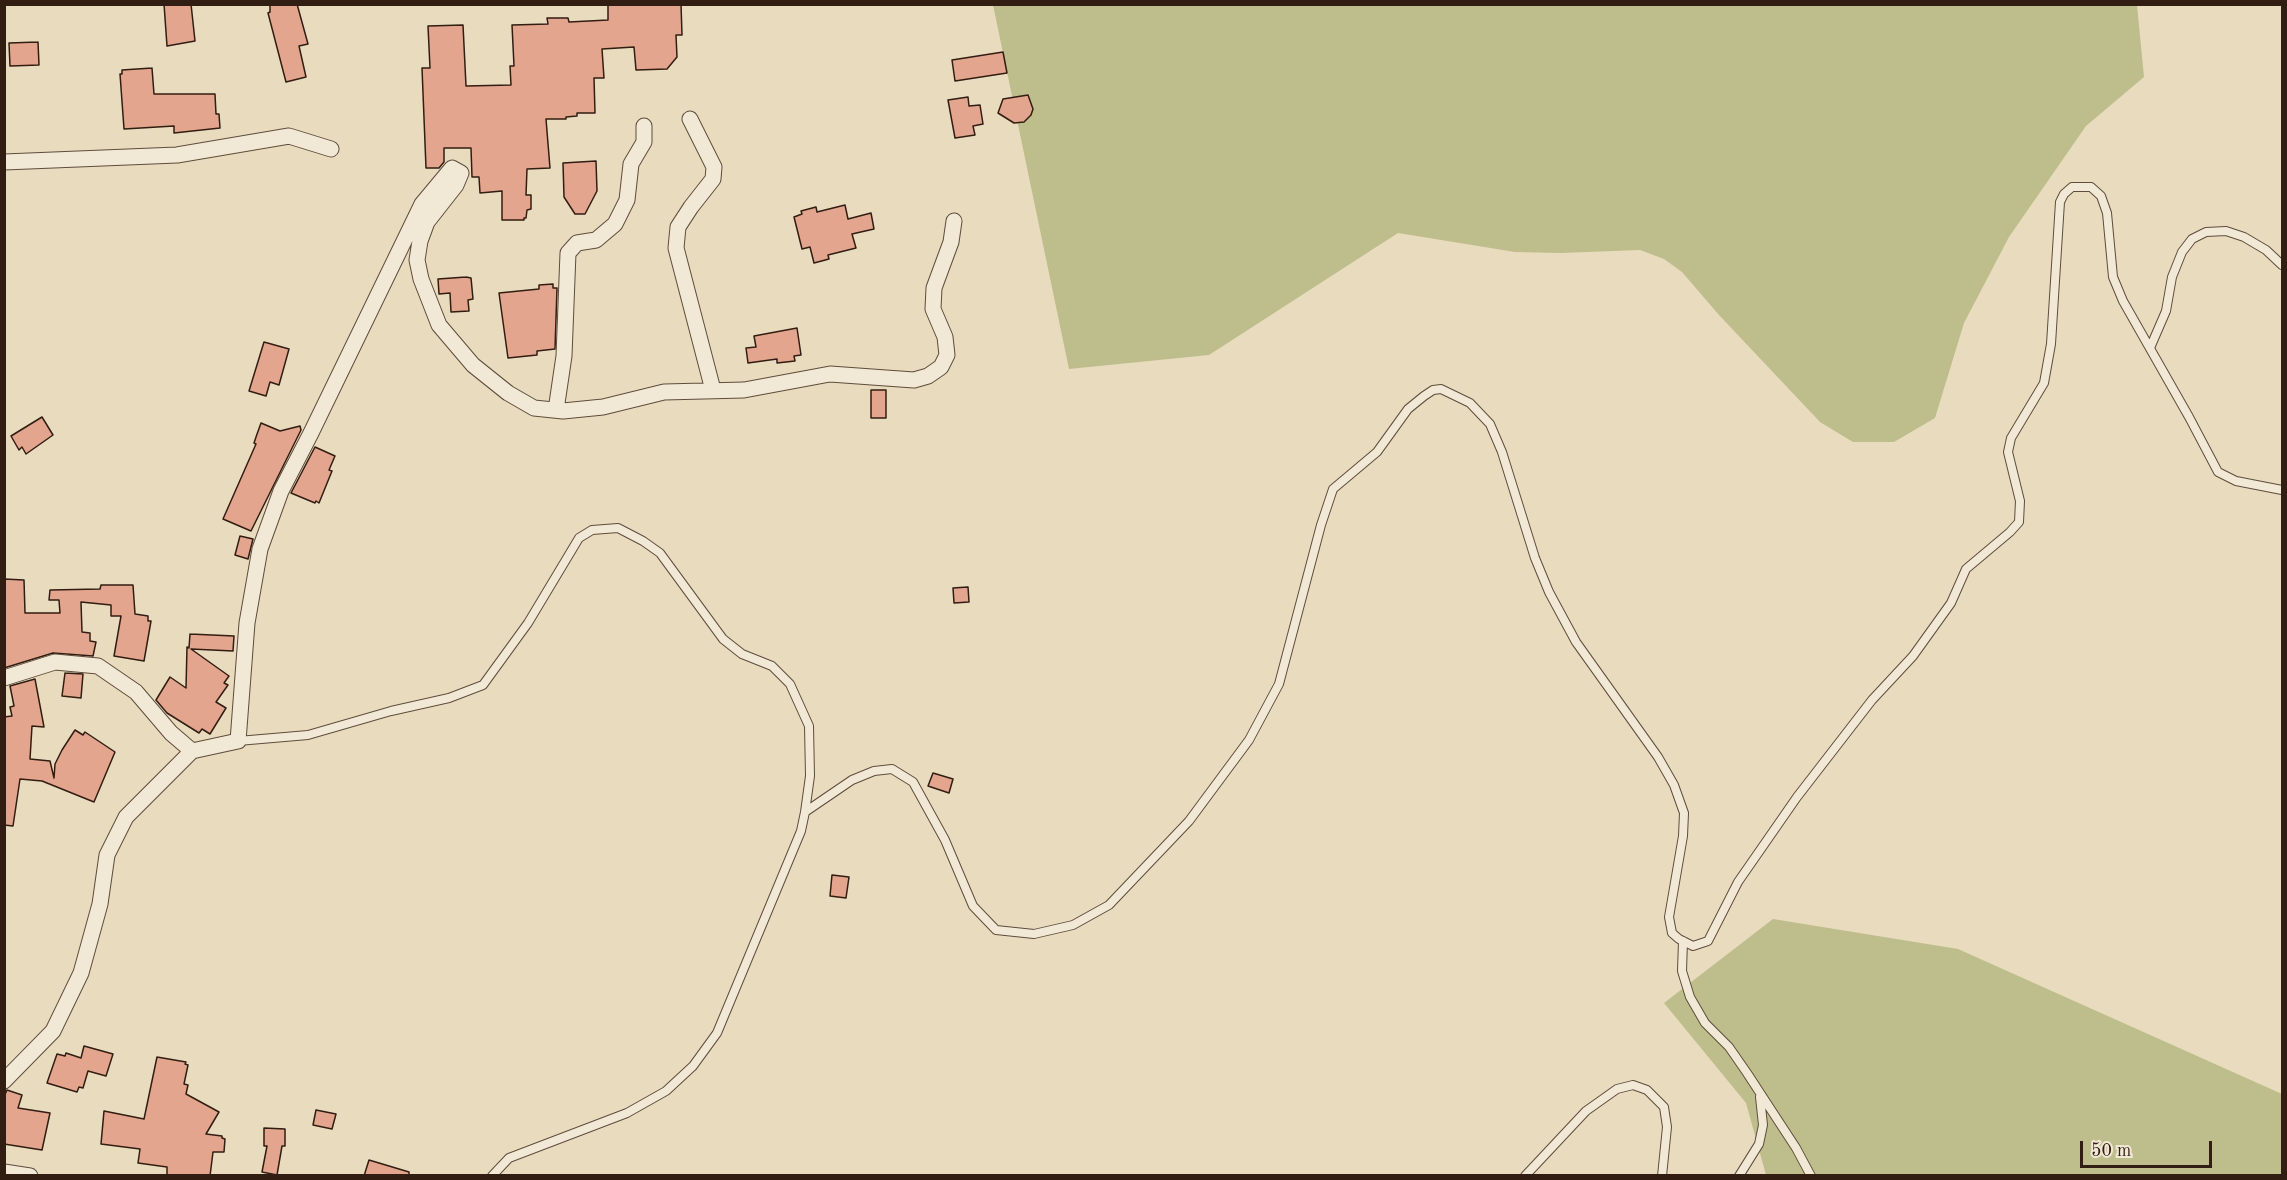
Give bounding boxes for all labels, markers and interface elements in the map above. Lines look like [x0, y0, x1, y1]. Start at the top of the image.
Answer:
scale bar [2083, 1129, 2215, 1167]
text: 50 m [2091, 1142, 2131, 1160]

